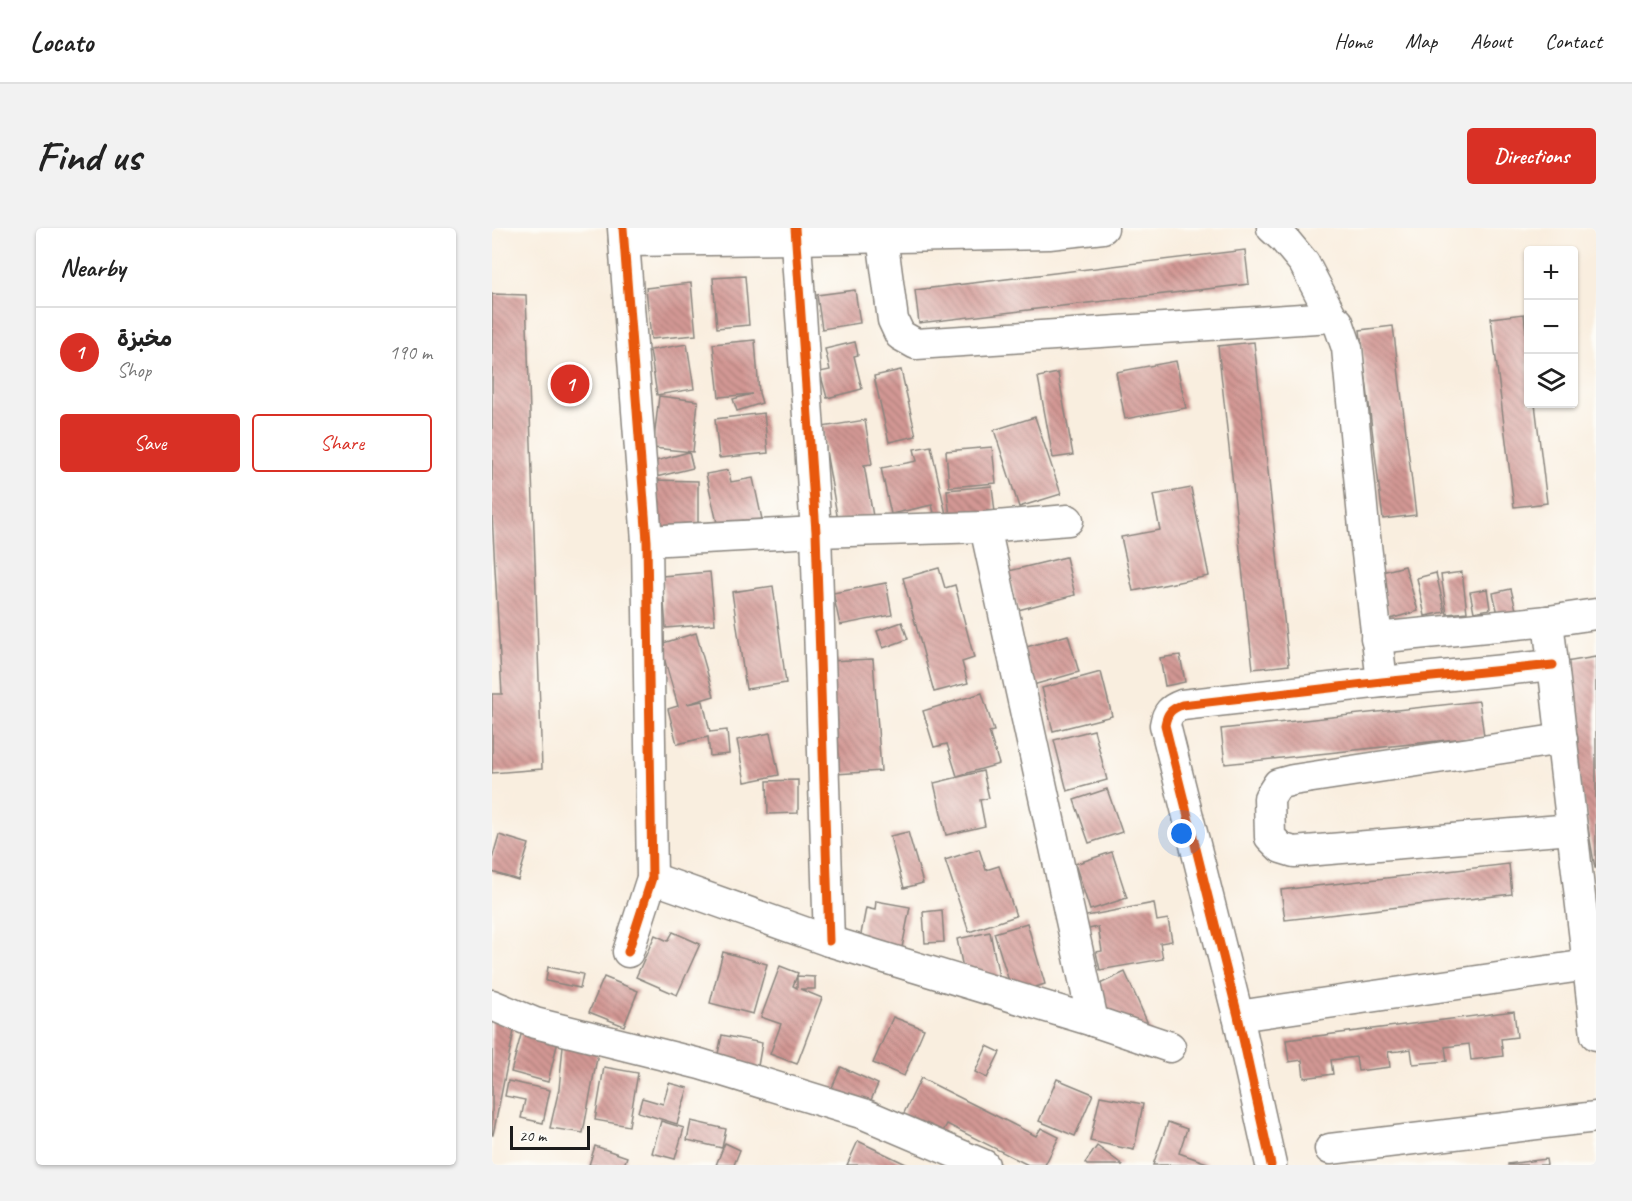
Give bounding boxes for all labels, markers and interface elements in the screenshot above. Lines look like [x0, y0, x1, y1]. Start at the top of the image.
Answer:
text: Locato [30, 24, 93, 59]
text: Home [1334, 28, 1372, 54]
text: Map [1405, 28, 1437, 54]
text: About [1470, 28, 1512, 54]
text: Contact [1545, 28, 1602, 54]
button: Directions [1467, 128, 1596, 184]
text: Find us [36, 130, 141, 183]
map controls [1524, 246, 1578, 408]
button: + [1524, 246, 1578, 300]
text: Nearby [60, 251, 125, 284]
button: − [1524, 300, 1578, 354]
text: مخبزة [117, 325, 172, 353]
text: 1 [75, 340, 84, 365]
text: 190 m [389, 340, 432, 365]
button: layers [1524, 354, 1578, 408]
text: Shop [117, 358, 151, 383]
pin: 1 [550, 362, 590, 406]
button: Save [60, 414, 240, 472]
button: Share [252, 414, 432, 472]
your location [1167, 819, 1196, 848]
scale bar [510, 1123, 590, 1150]
text: 20 m [519, 1126, 546, 1146]

